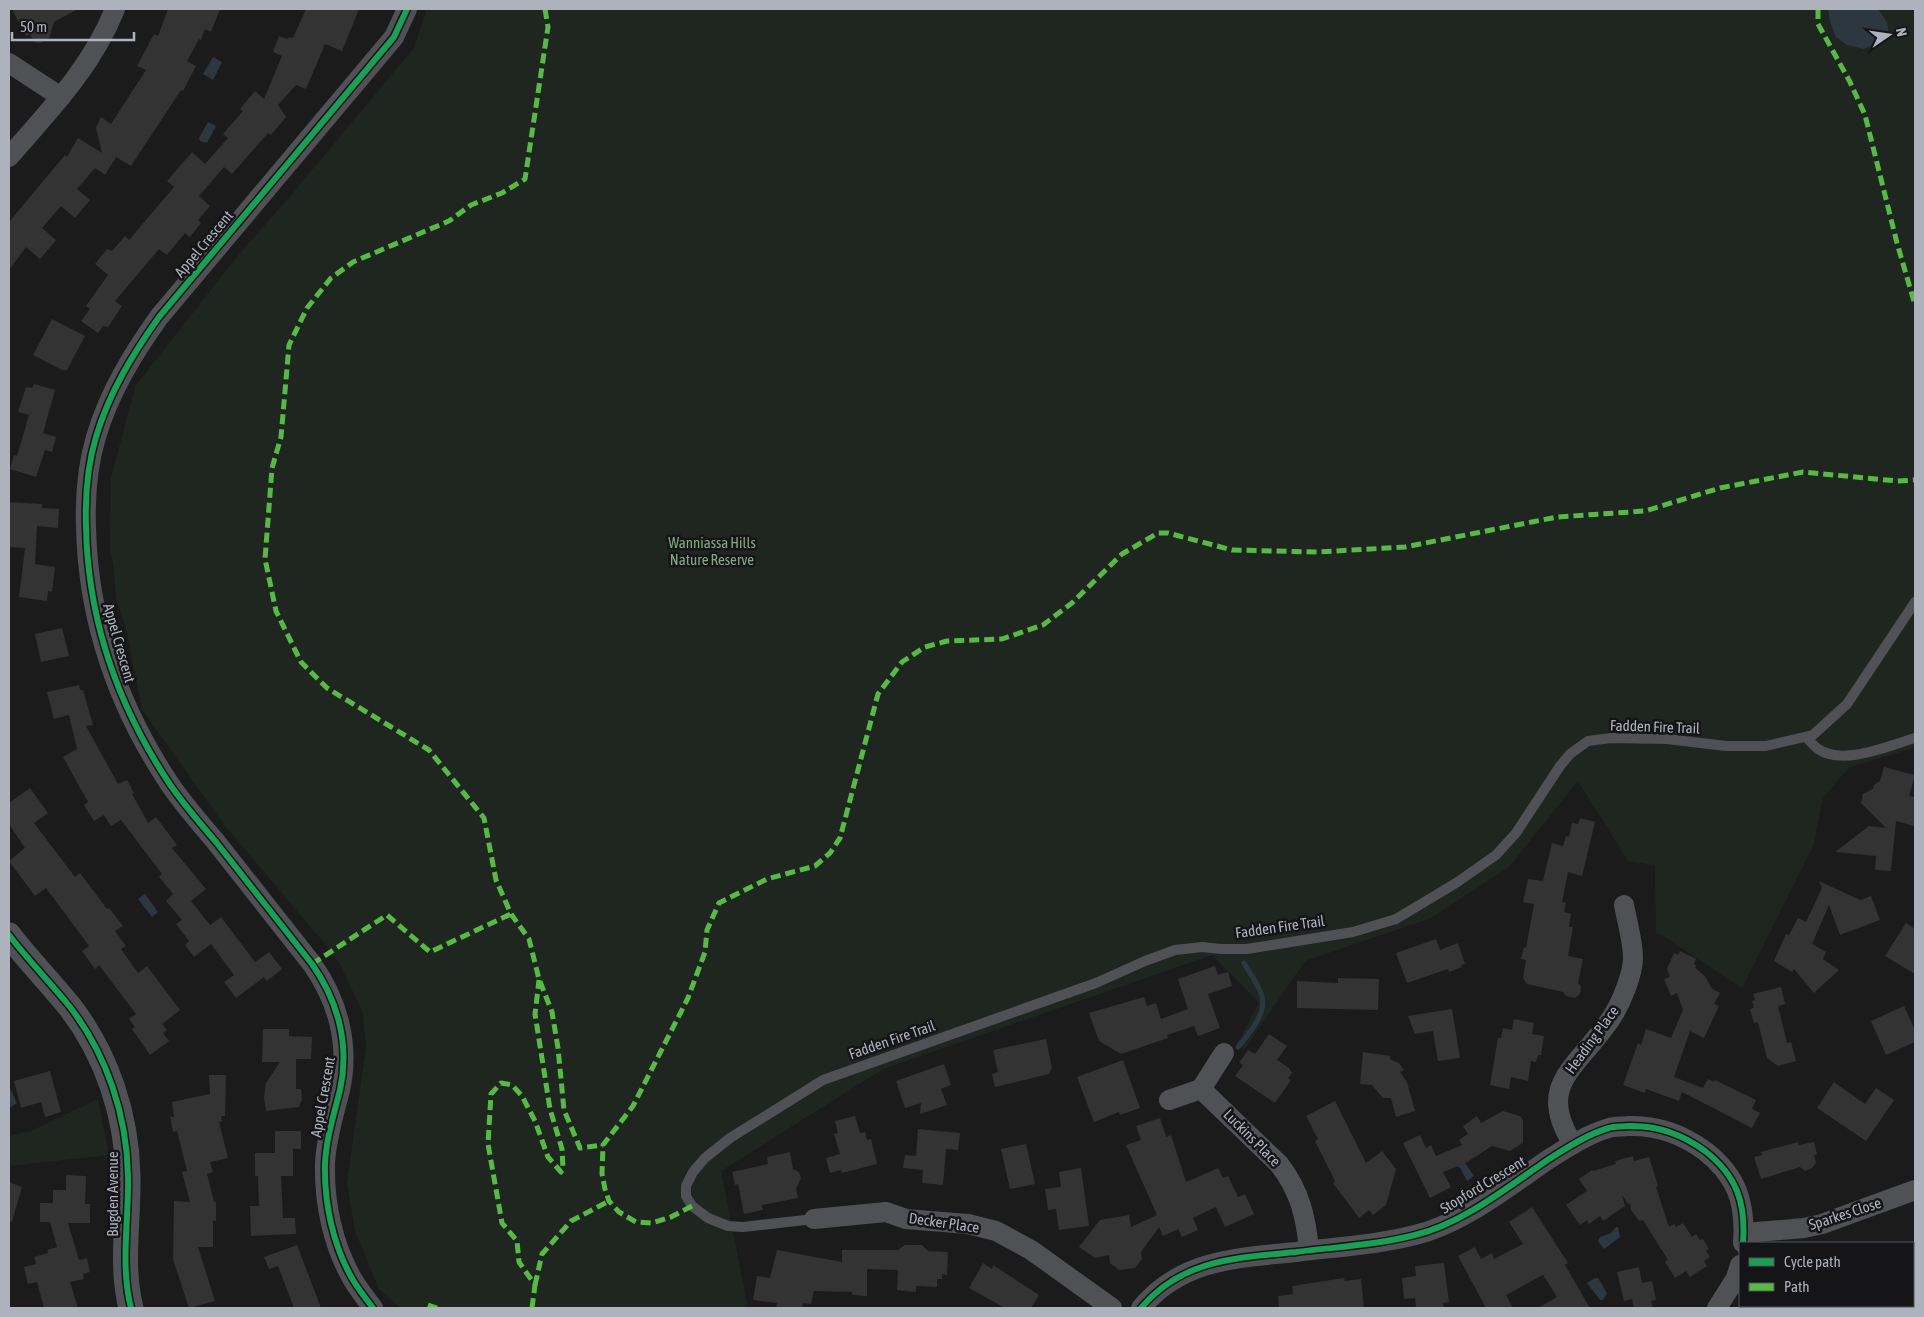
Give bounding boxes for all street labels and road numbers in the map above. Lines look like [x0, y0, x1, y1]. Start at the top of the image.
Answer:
street label: Appel Crescent [171, 207, 236, 280]
street label: Appel Crescent [100, 601, 139, 684]
street label: Fadden Fire Trail [1610, 716, 1700, 737]
street label: Fadden Fire Trail [1234, 912, 1326, 941]
street label: Heading Place [1561, 1002, 1622, 1077]
street label: Fadden Fire Trail [846, 1017, 937, 1062]
street label: Appel Crescent [307, 1055, 338, 1139]
street label: Luckins Place [1220, 1106, 1284, 1170]
street label: Bugden Avenue [104, 1151, 121, 1237]
street label: Stopford Crescent [1437, 1152, 1529, 1217]
street label: Sparkes Close [1807, 1194, 1883, 1233]
street label: Decker Place [908, 1209, 981, 1236]

